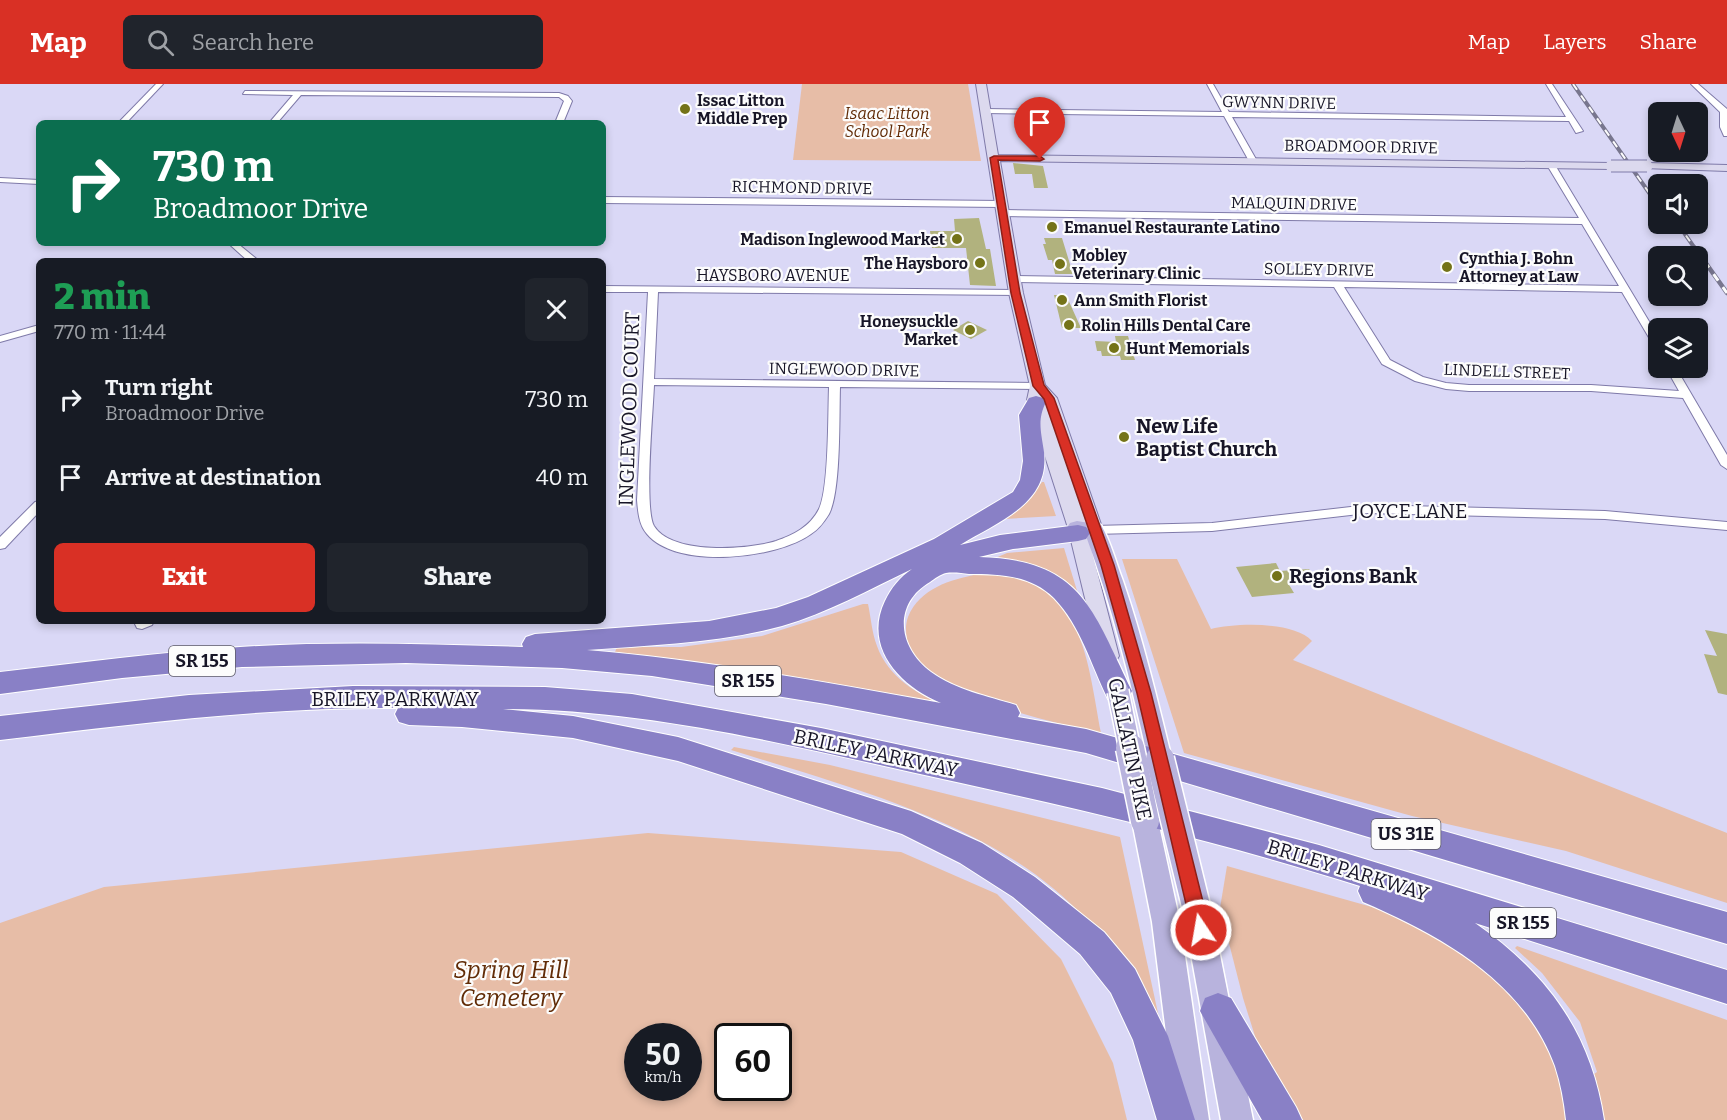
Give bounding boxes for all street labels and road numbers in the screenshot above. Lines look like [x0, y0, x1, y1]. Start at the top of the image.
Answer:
street label: GWYNN DRIVE [1222, 92, 1336, 113]
street label: BROADMOOR DRIVE [1284, 136, 1438, 157]
street label: RICHMOND DRIVE [732, 177, 872, 198]
street label: MALQUIN DRIVE [1231, 193, 1357, 214]
street label: SOLLEY DRIVE [1264, 259, 1374, 280]
street label: HAYSBORO AVENUE [696, 266, 850, 285]
street label: INGLEWOOD COURT [614, 311, 644, 507]
street label: INGLEWOOD DRIVE [769, 359, 919, 380]
street label: LINDELL STREET [1443, 360, 1571, 383]
street label: JOYCE LANE [1352, 499, 1467, 523]
road number: SR 155 [169, 646, 235, 676]
road number: SR 155 [715, 666, 781, 696]
street label: GALLATIN PIKE [1103, 676, 1157, 822]
street label: BRILEY PARKWAY [311, 687, 479, 711]
street label: BRILEY PARKWAY [792, 724, 961, 782]
road number: US 31E [1372, 819, 1440, 849]
street label: BRILEY PARKWAY [1264, 834, 1432, 906]
road number: SR 155 [1490, 908, 1556, 938]

